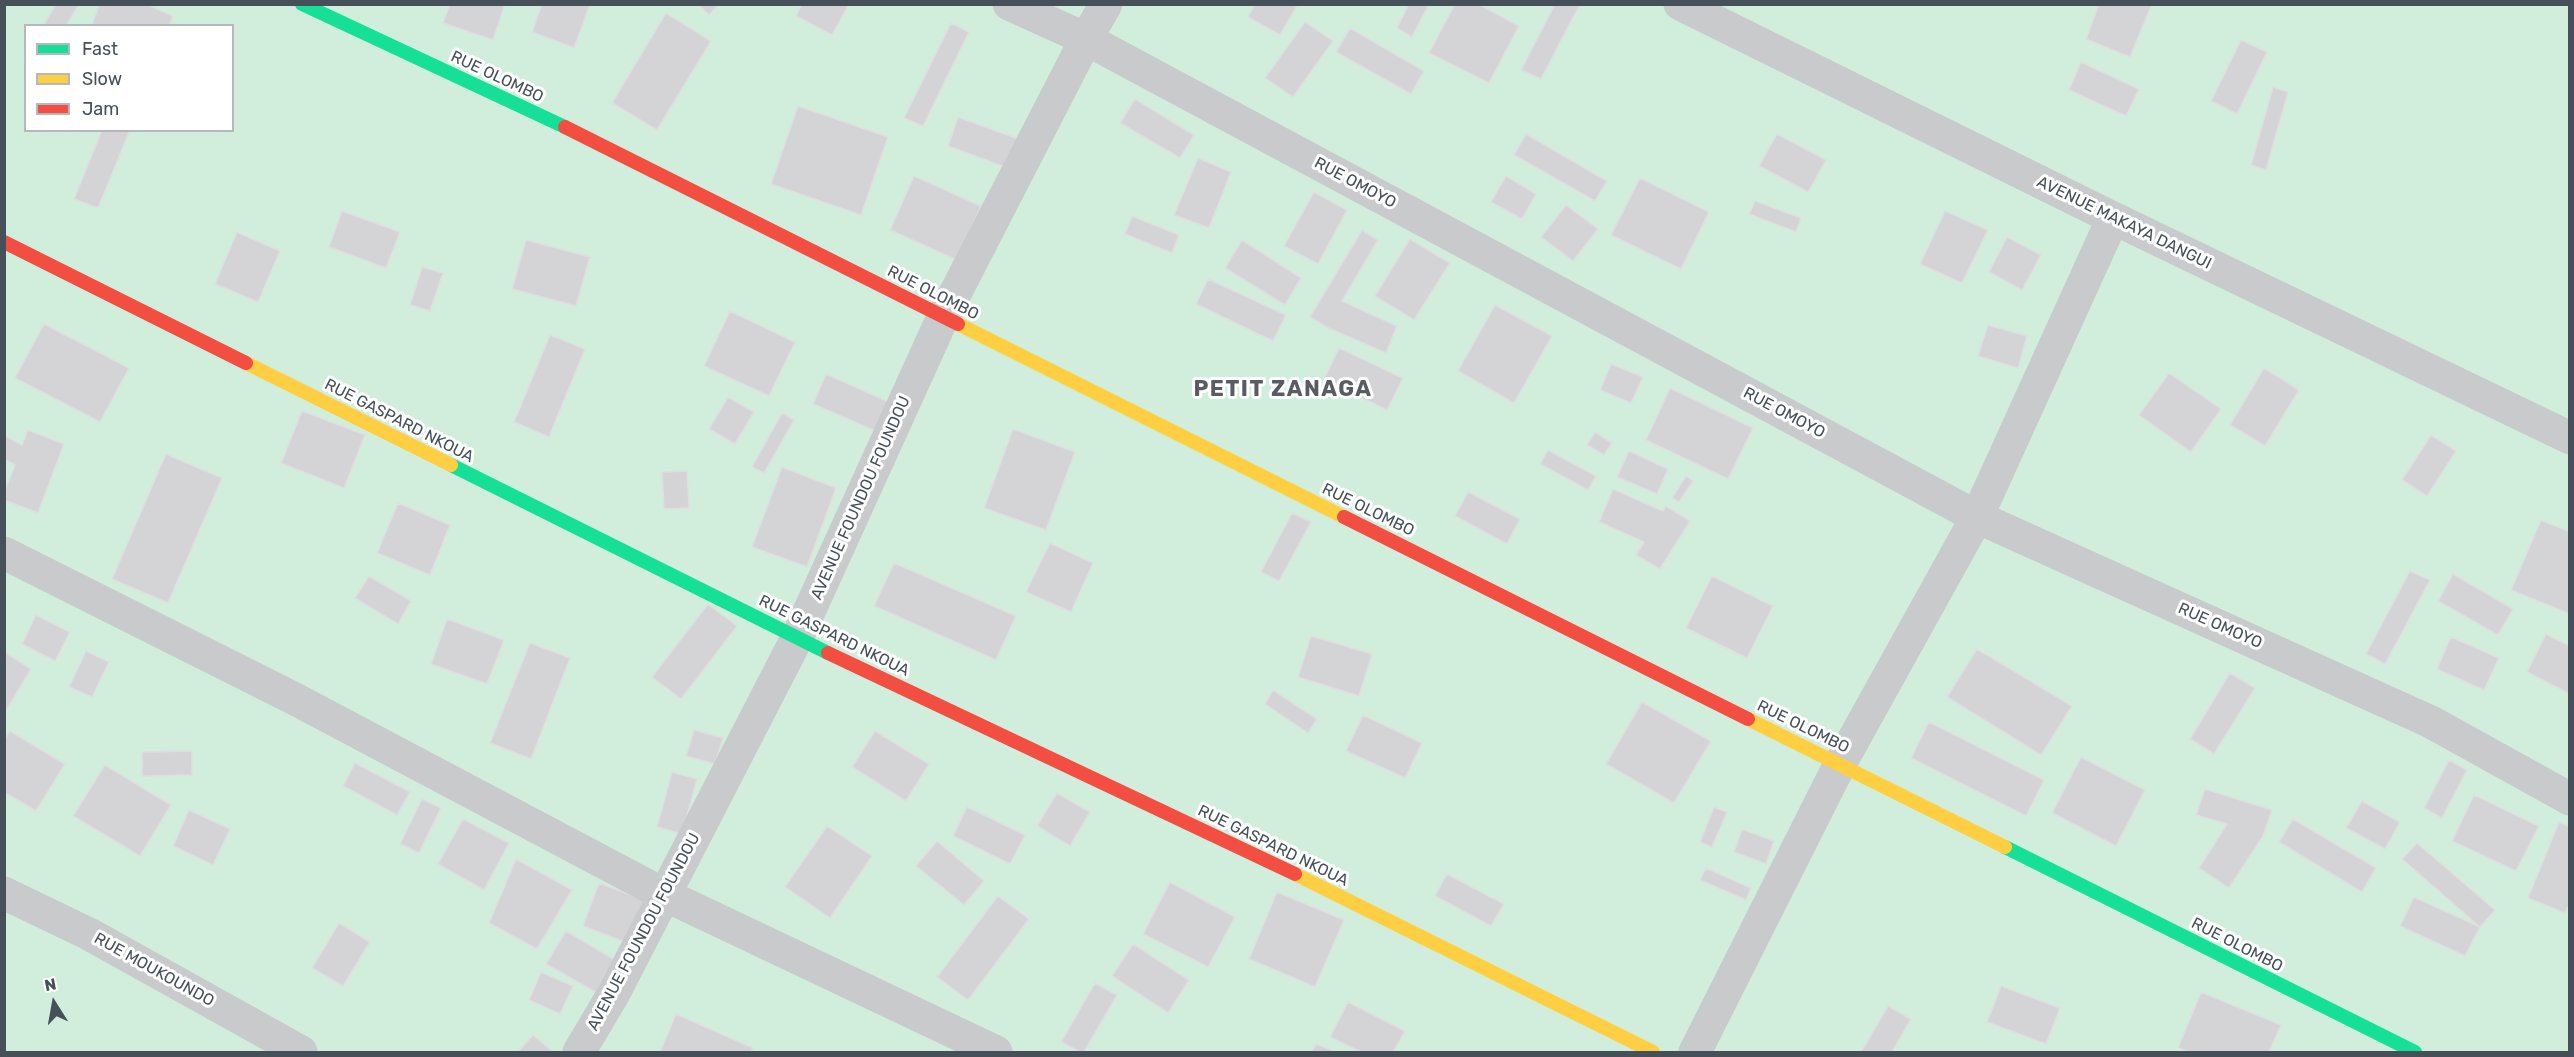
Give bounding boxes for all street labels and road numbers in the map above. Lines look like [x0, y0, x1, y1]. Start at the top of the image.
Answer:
street label: RUE OLOMBO [448, 47, 546, 107]
street label: RUE OMOYO [1311, 153, 1399, 213]
street label: AVENUE MAKAYA DANGUI [2034, 172, 2214, 274]
street label: RUE OLOMBO [884, 262, 982, 324]
street label: RUE GASPARD NKOUA [321, 375, 477, 467]
street label: RUE OMOYO [1740, 383, 1828, 443]
street label: AVENUE FOUNDOU FOUNDOU [807, 393, 915, 603]
street label: RUE OLOMBO [1319, 479, 1417, 541]
street label: RUE GASPARD NKOUA [756, 591, 912, 681]
street label: RUE OMOYO [2175, 599, 2265, 653]
street label: RUE OLOMBO [1754, 696, 1852, 758]
street label: RUE GASPARD NKOUA [1195, 801, 1351, 891]
street label: AVENUE FOUNDOU FOUNDOU [584, 830, 704, 1034]
street label: RUE OLOMBO [2188, 914, 2286, 976]
street label: RUE MOUKOUNDO [91, 929, 217, 1011]

